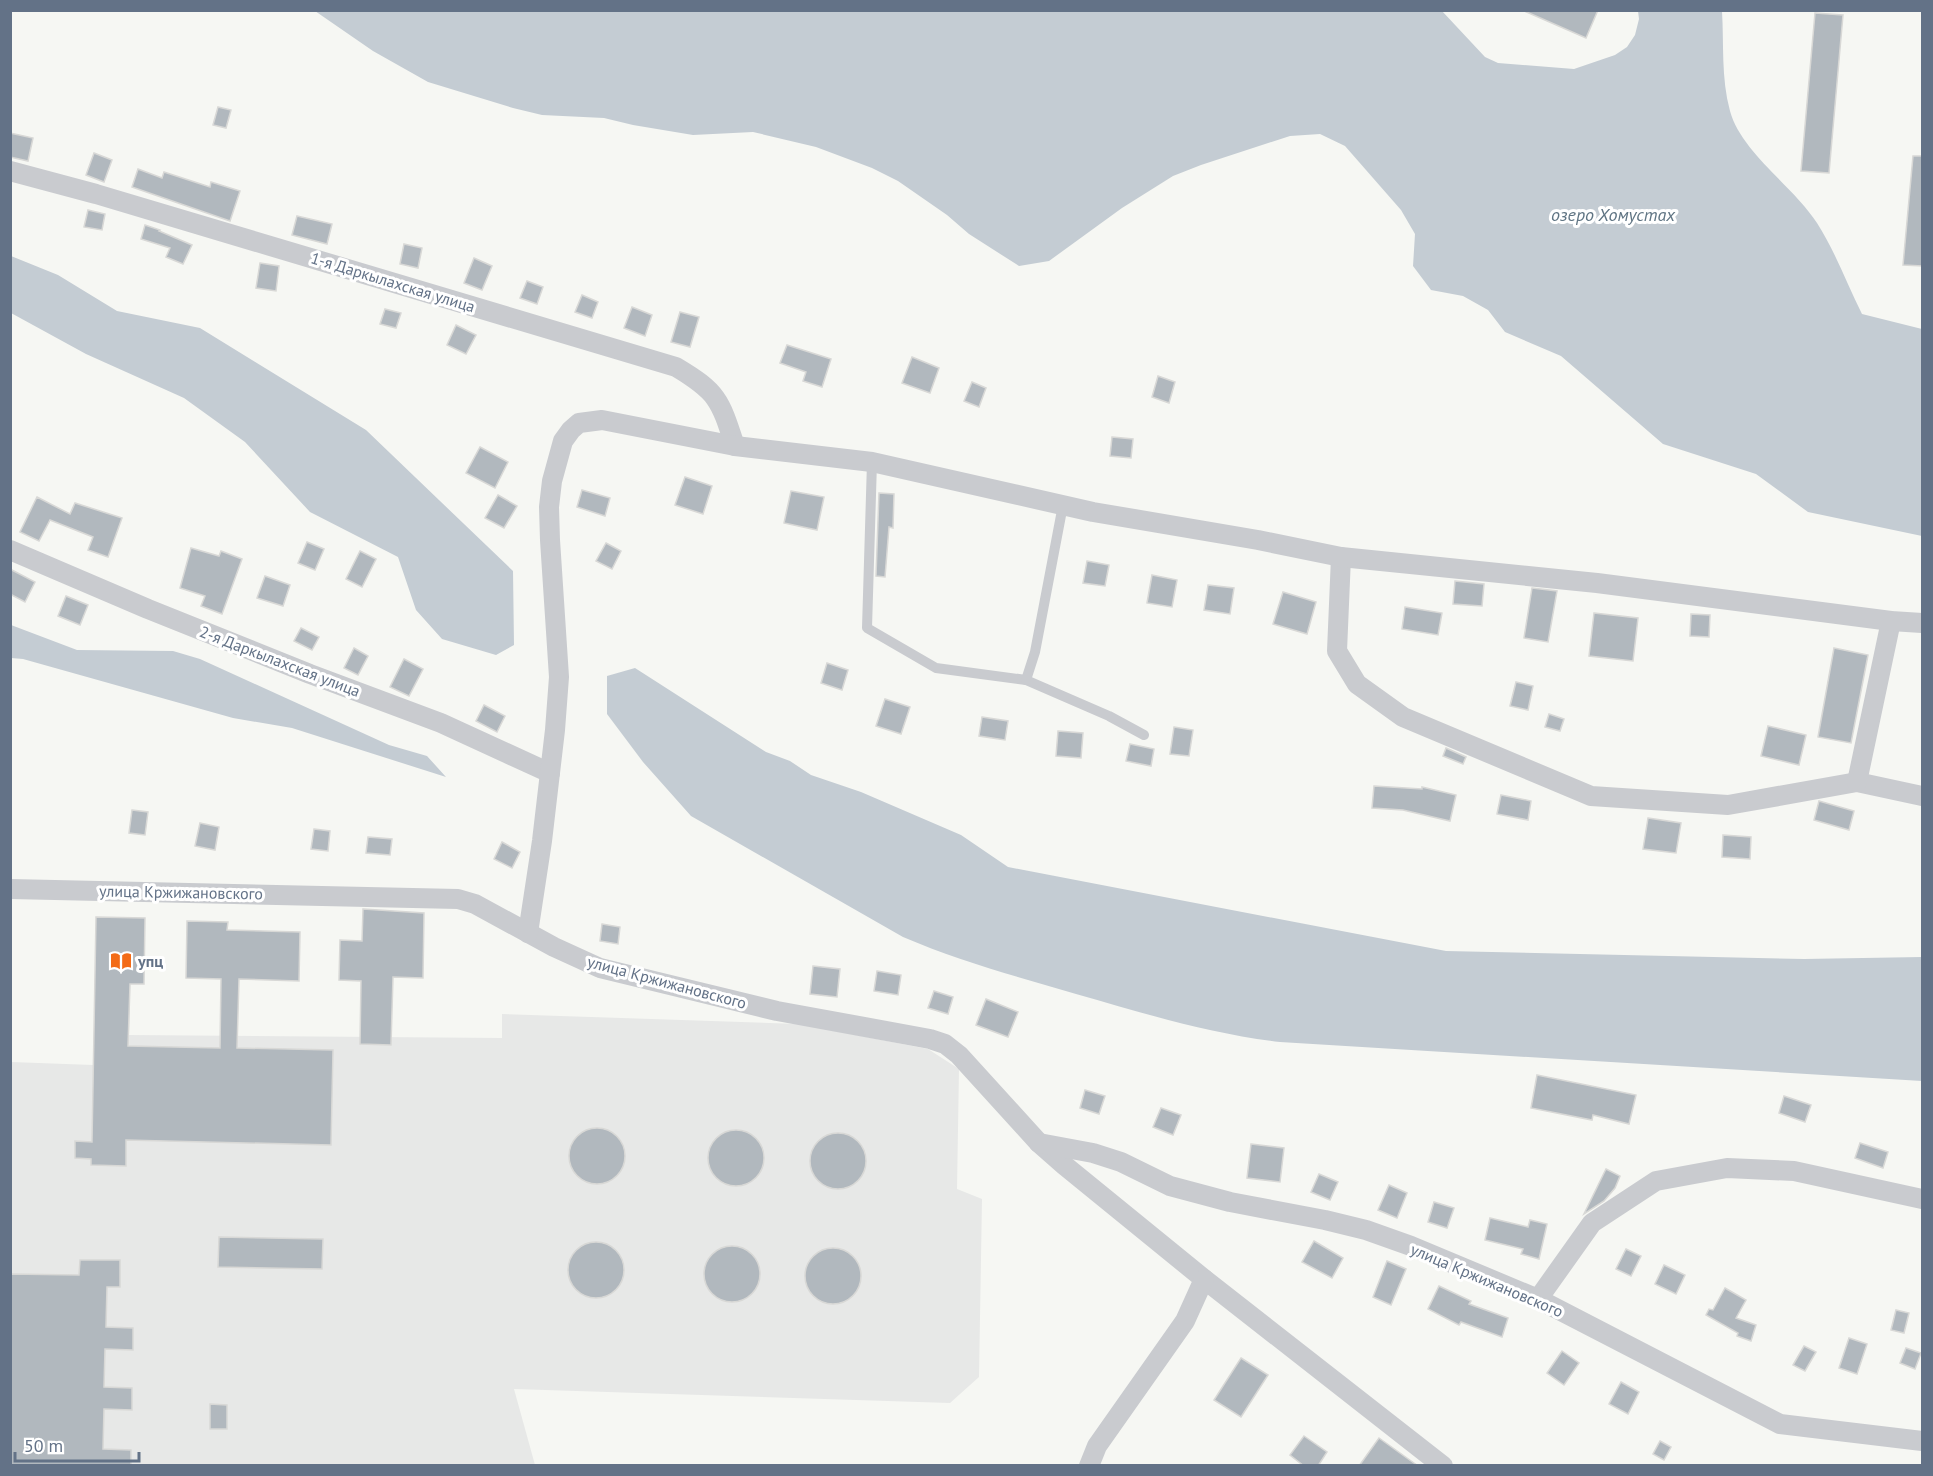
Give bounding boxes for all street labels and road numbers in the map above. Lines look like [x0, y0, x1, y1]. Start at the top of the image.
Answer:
street label: 1-я Даркылахская улица [308, 247, 478, 317]
street label: 2-я Даркылахская улица [197, 621, 363, 701]
street label: улица Кржижановского [99, 881, 263, 903]
street label: улица Кржижановского [585, 951, 749, 1013]
street label: улица Кржижановского [1408, 1239, 1566, 1321]

